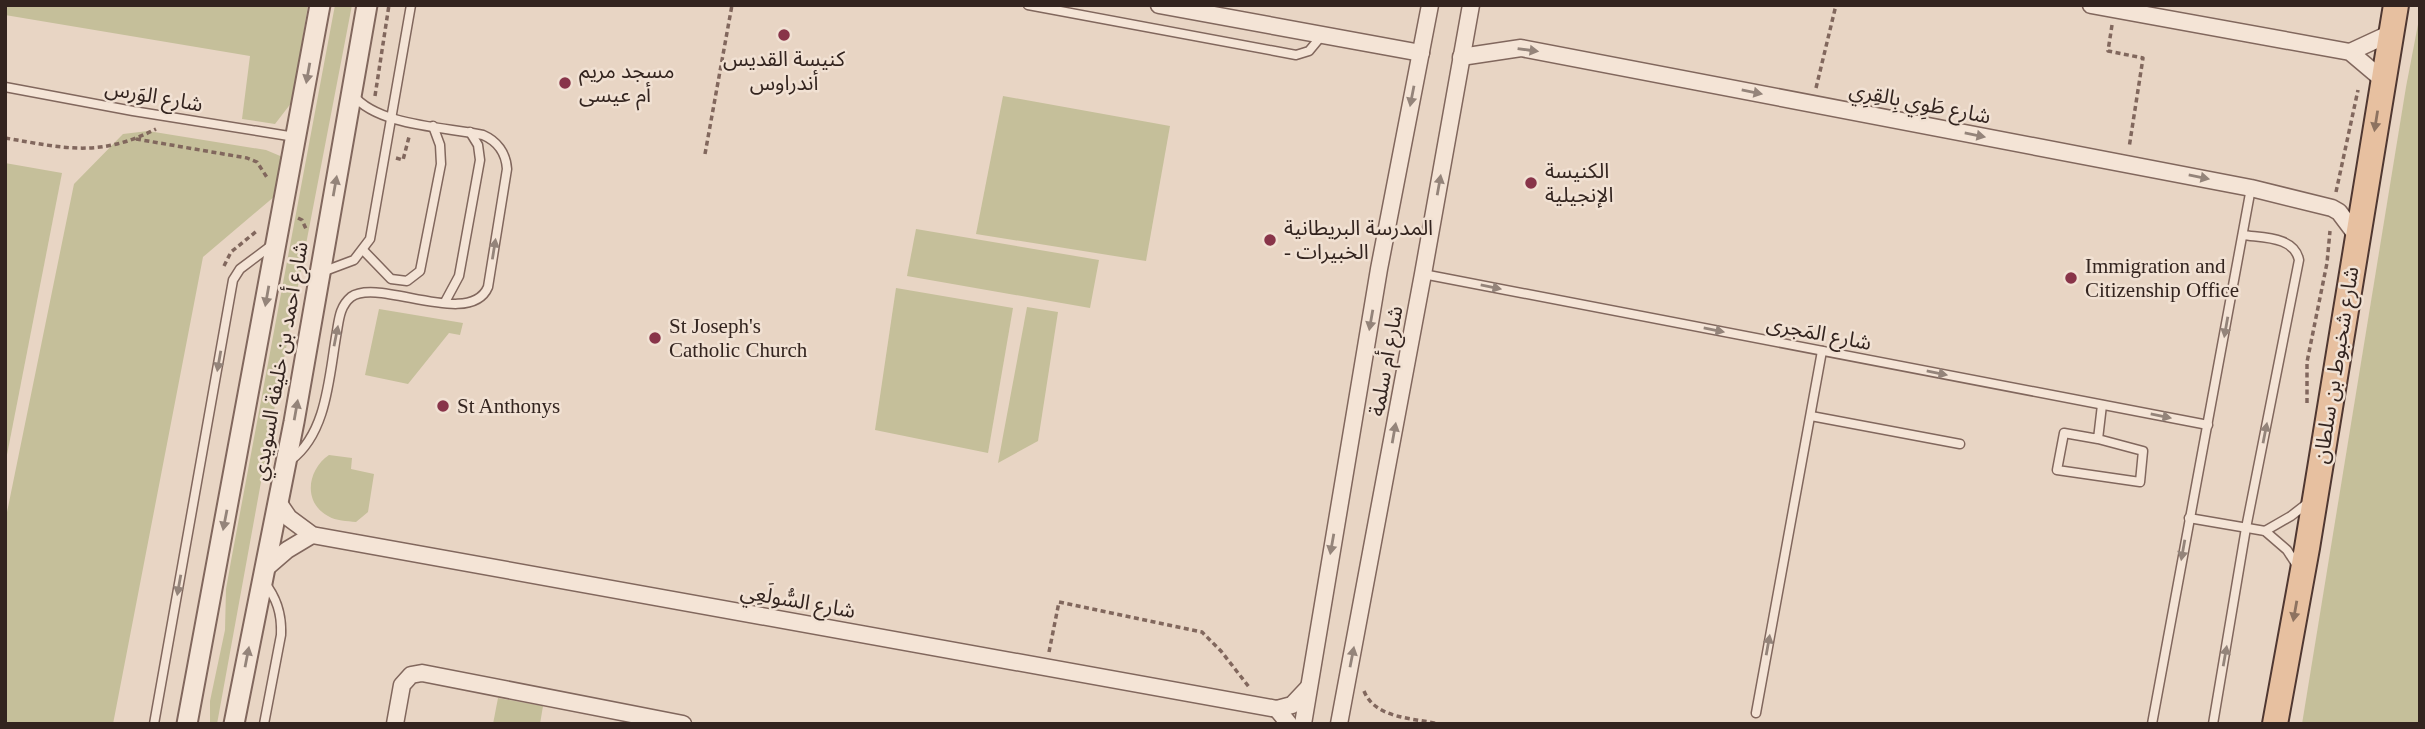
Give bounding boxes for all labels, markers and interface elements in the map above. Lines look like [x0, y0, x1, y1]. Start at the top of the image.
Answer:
marker: كنيسة القديس أندراوس [776, 27, 792, 43]
one-way arrow [1518, 45, 1540, 56]
place label: كنيسة القديس أندراوس [723, 47, 845, 95]
place label: مسجد مريم أم عيسى [579, 59, 674, 111]
one-way arrow [302, 62, 313, 84]
marker: مسجد مريم أم عيسى [557, 75, 573, 91]
street label: شارع الوَرس [103, 76, 205, 119]
street label: شارع طَوِي بِالقِرِي [1847, 78, 1993, 132]
one-way arrow [1407, 85, 1418, 107]
one-way arrow [1741, 87, 1763, 98]
one-way arrow [2370, 110, 2381, 132]
one-way arrow [1964, 130, 1986, 141]
place label: الكنيسة الإنجيلية [1545, 159, 1613, 208]
one-way arrow [2188, 172, 2210, 183]
one-way arrow [330, 174, 341, 196]
one-way arrow [1434, 174, 1445, 196]
marker: الكنيسة الإنجيلية [1523, 175, 1539, 191]
place label: المدرسة البريطانية - الخبيرات [1284, 216, 1433, 264]
marker: المدرسة البريطانية - الخبيرات [1262, 232, 1278, 248]
one-way arrow [489, 238, 500, 260]
street label: شارع أحمد بن خليفة السويدي [247, 240, 317, 483]
place label: Immigration and Citizenship Office [2085, 254, 2239, 302]
street label: شارع شخبوط بن سلطان [2309, 265, 2366, 466]
marker: Immigration and Citizenship Office [2063, 270, 2079, 286]
one-way arrow [1480, 282, 1502, 293]
one-way arrow [261, 285, 272, 307]
street label: شارع أم سلمة [1364, 304, 1411, 419]
one-way arrow [1365, 309, 1376, 331]
street label: شارع المَجرى [1764, 311, 1874, 358]
place label: St Joseph's Catholic Church [669, 314, 808, 362]
one-way arrow [2220, 316, 2231, 338]
one-way arrow [330, 325, 341, 347]
one-way arrow [1703, 325, 1725, 336]
marker: St Joseph's Catholic Church [647, 330, 663, 346]
one-way arrow [213, 350, 224, 372]
one-way arrow [1926, 368, 1948, 379]
place label: St Anthonys [457, 394, 560, 418]
marker: St Anthonys [435, 398, 451, 414]
one-way arrow [291, 399, 302, 421]
one-way arrow [2150, 411, 2172, 422]
one-way arrow [1389, 422, 1400, 444]
one-way arrow [2260, 422, 2271, 444]
one-way arrow [219, 509, 230, 531]
one-way arrow [1327, 533, 1338, 555]
one-way arrow [2177, 540, 2188, 562]
one-way arrow [173, 574, 184, 596]
street label: شارع السُّولَعِي [738, 577, 858, 627]
one-way arrow [2290, 600, 2301, 622]
one-way arrow [1763, 634, 1774, 656]
one-way arrow [2220, 645, 2231, 667]
one-way arrow [242, 646, 253, 668]
one-way arrow [1347, 646, 1358, 668]

